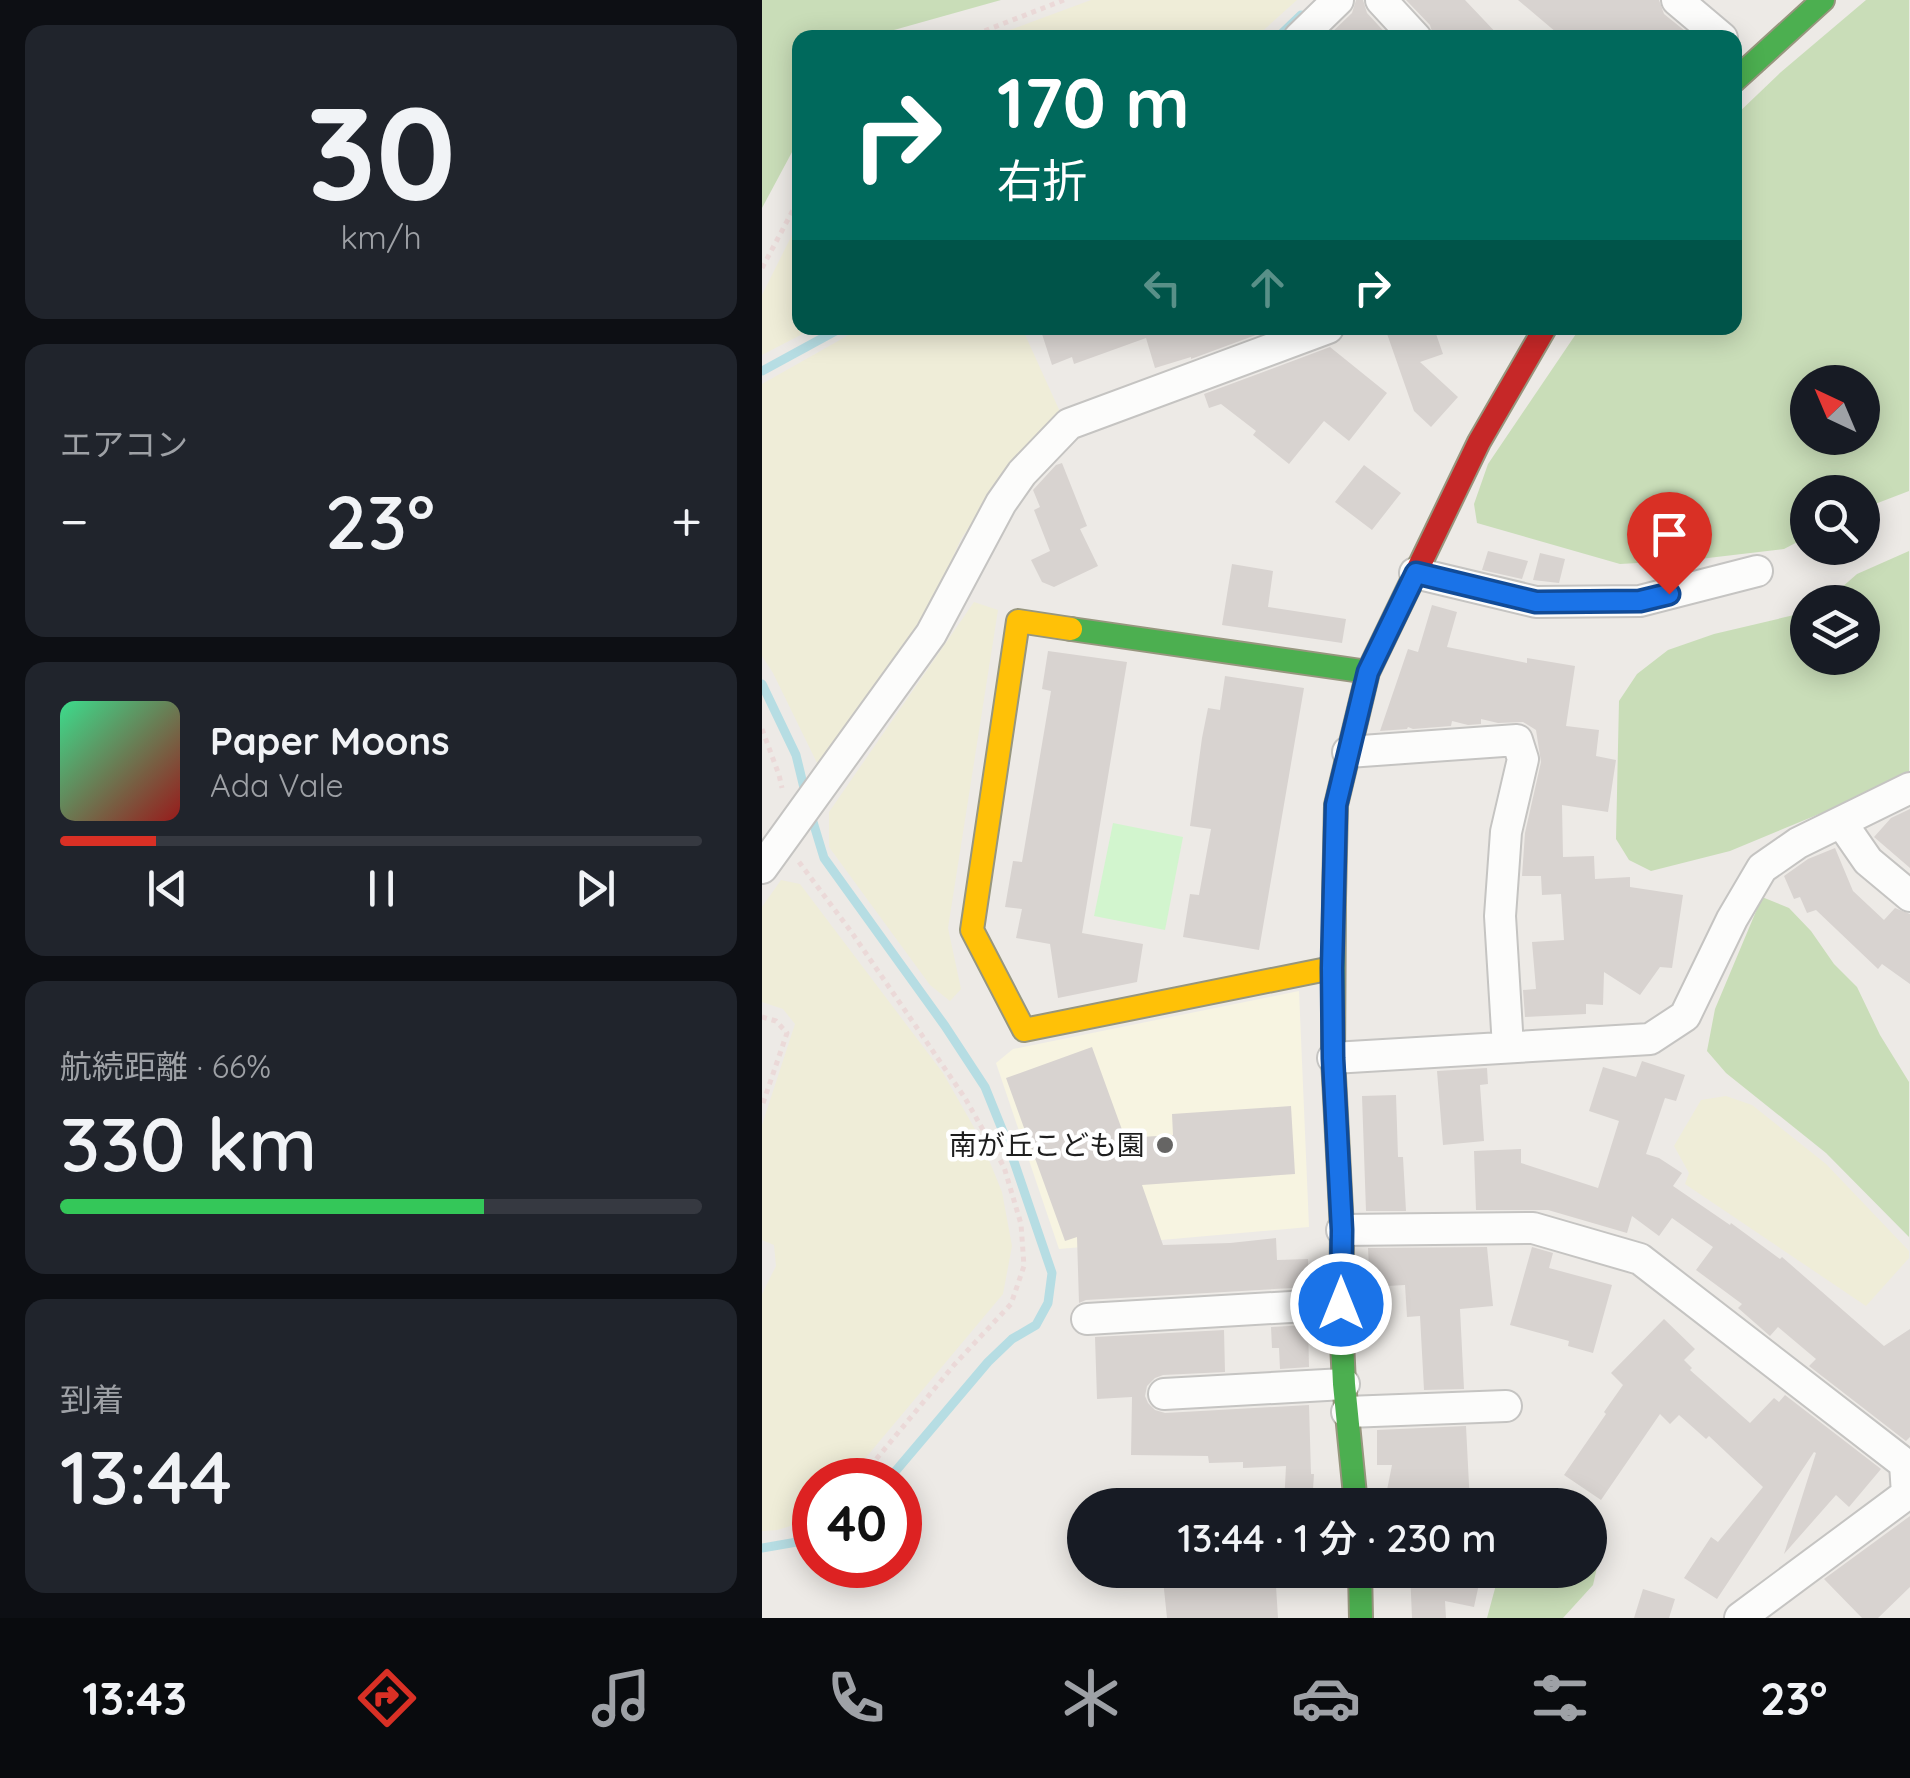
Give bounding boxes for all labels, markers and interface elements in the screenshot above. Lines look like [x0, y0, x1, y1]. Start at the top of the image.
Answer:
text: 170 m [997, 58, 1190, 146]
text: 30 [306, 70, 456, 233]
icon: right [832, 70, 962, 200]
text: 右折 [997, 152, 1087, 208]
text: km/h [340, 217, 422, 257]
icon: left [1135, 260, 1190, 315]
icon: ahead [1240, 260, 1295, 315]
icon: right [1345, 260, 1400, 315]
north arrow [1790, 365, 1880, 455]
map controls [1790, 365, 1880, 675]
text: エアコン [60, 424, 188, 464]
text: 23° [325, 474, 435, 568]
button: search [1790, 475, 1880, 565]
text: − [60, 486, 89, 555]
text: + [671, 486, 702, 555]
pin [1627, 492, 1712, 595]
icon: arrive [1642, 507, 1697, 562]
button: layers [1790, 585, 1880, 675]
text: Paper Moons [210, 717, 450, 765]
text: Ada Vale [210, 765, 344, 805]
icon: previous [140, 861, 195, 916]
icon: pause [354, 861, 409, 916]
icon: next [568, 861, 623, 916]
text: 航続距離 · 66% [60, 1046, 271, 1086]
text: 330 km [60, 1096, 317, 1190]
place label: 南が丘こども園 [949, 1127, 1145, 1162]
marker: 南が丘こども園 [1154, 1134, 1176, 1156]
position arrow [1289, 1252, 1393, 1356]
text: 到着 [60, 1379, 124, 1419]
text: 13:44 [60, 1429, 232, 1523]
speed limit sign: 40 [792, 1458, 922, 1588]
text: 13:44 · 1 分 · 230 m [1177, 1514, 1497, 1562]
icon: directions [352, 1663, 422, 1733]
icon: music [586, 1663, 656, 1733]
icon: phone [821, 1663, 891, 1733]
icon: climate [1056, 1663, 1126, 1733]
icon: car [1291, 1663, 1361, 1733]
icon: filters [1525, 1663, 1595, 1733]
text: 13:43 [82, 1670, 187, 1726]
text: 23° [1760, 1670, 1828, 1726]

